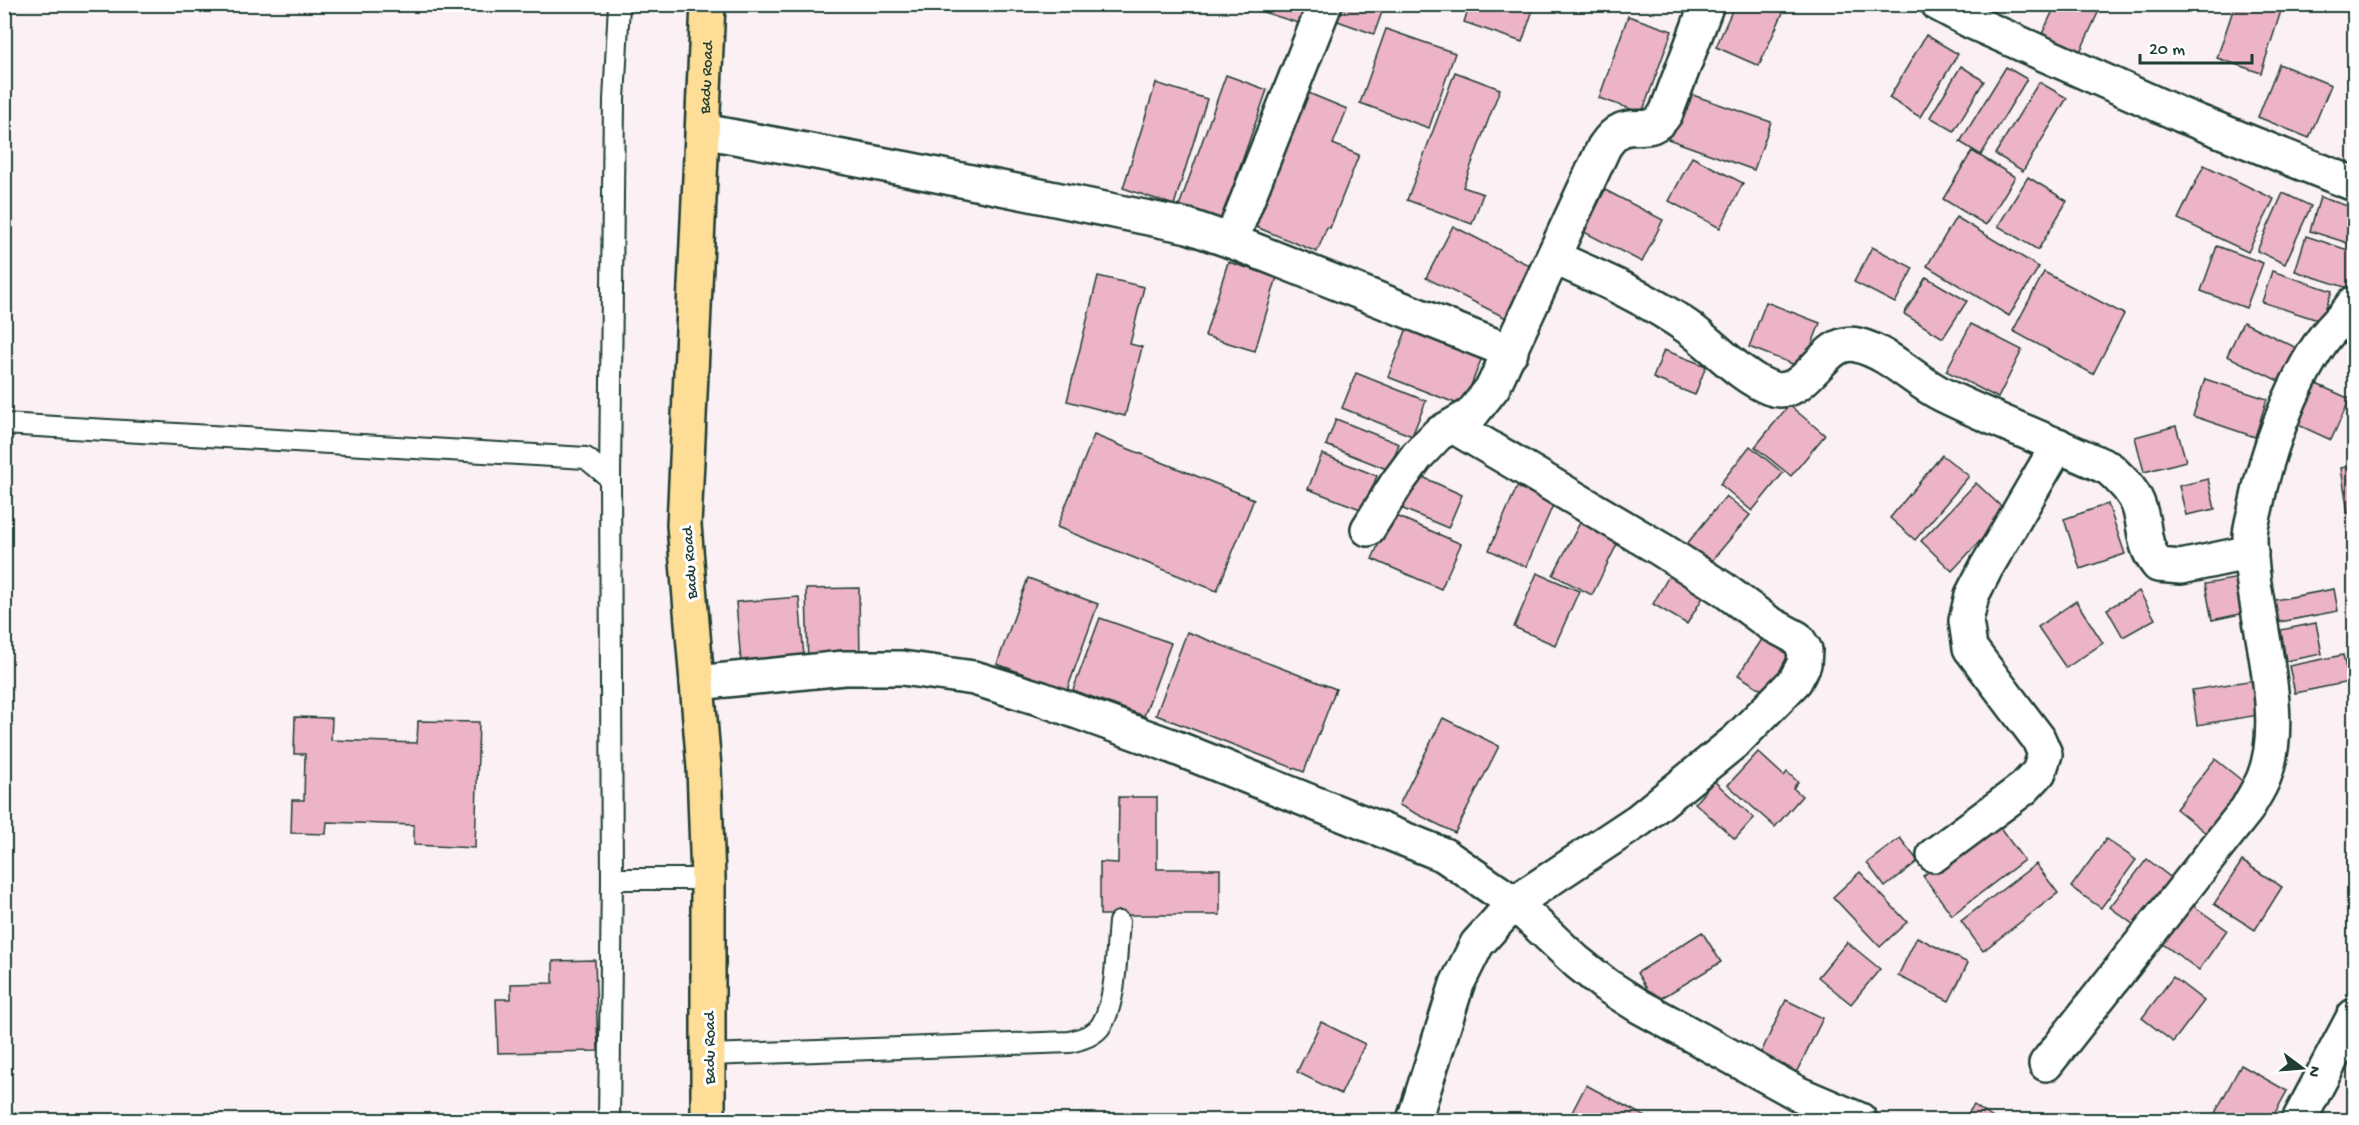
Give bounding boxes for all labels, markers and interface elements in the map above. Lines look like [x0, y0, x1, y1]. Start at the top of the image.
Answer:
scale bar [2140, 27, 2252, 65]
street label: Badu Road [697, 39, 719, 115]
text: 20 m [2149, 40, 2185, 61]
street label: Badu Road [679, 524, 704, 601]
street label: Badu Road [702, 1010, 721, 1085]
north arrow [2272, 1038, 2332, 1098]
text: N [2302, 1064, 2324, 1079]

